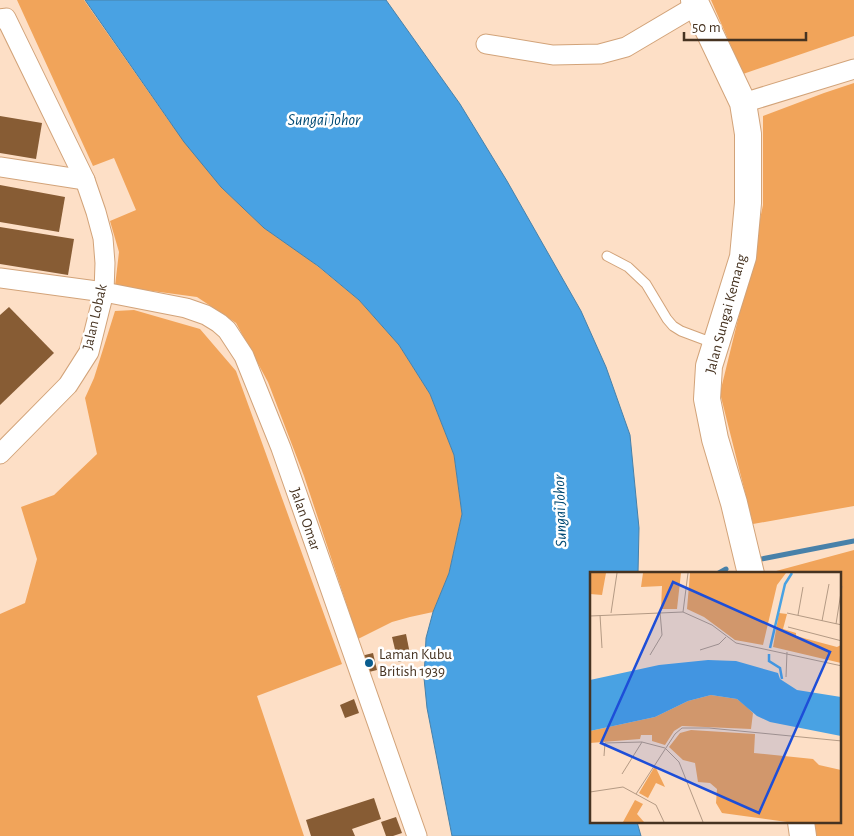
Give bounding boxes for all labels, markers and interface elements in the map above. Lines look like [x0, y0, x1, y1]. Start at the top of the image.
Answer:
scale bar [684, 10, 806, 42]
text: 50 m [692, 20, 721, 35]
water label: Sungai Johor [288, 112, 361, 128]
street label: Jalan Sungai Kemang [703, 252, 749, 375]
street label: Jalan Lobak [80, 283, 110, 351]
water label: Sungai Johor [551, 474, 569, 547]
street label: Jalan Omar [288, 486, 324, 552]
inset map [590, 572, 842, 824]
place label: Laman Kubu British 1939 [379, 647, 452, 679]
marker: Laman Kubu British 1939 [363, 657, 375, 669]

